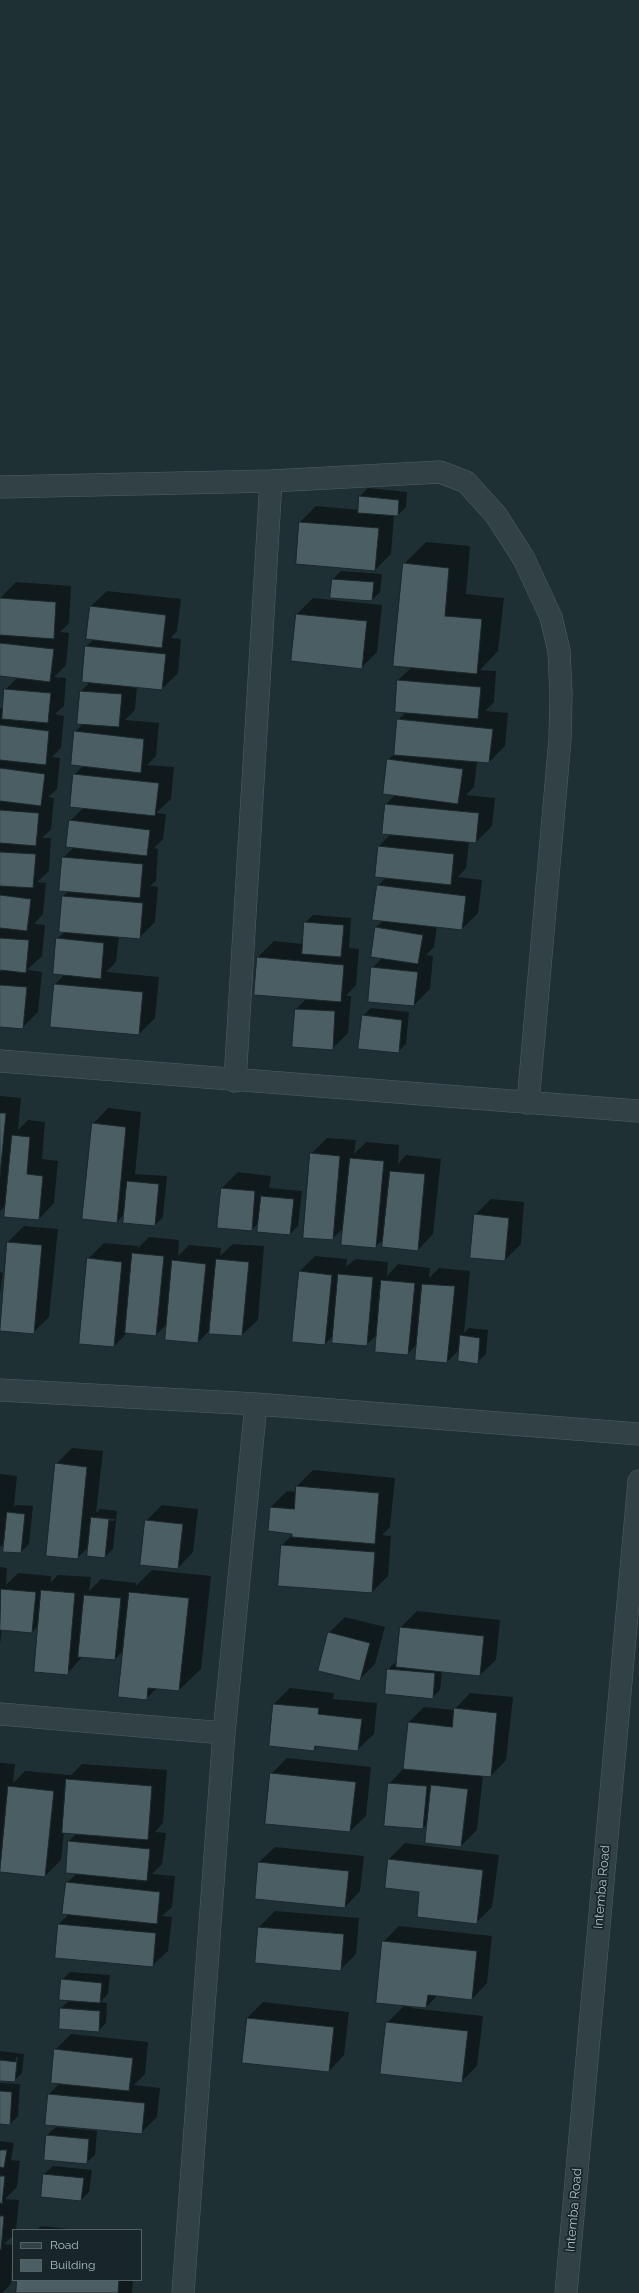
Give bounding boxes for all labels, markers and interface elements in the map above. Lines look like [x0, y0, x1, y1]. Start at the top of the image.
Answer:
street label: Intemba Road [591, 1844, 613, 1930]
street label: Intemba Road [563, 2167, 585, 2253]
legend [12, 2229, 142, 2281]
text: Road [50, 2238, 79, 2252]
text: Building [50, 2258, 96, 2272]

